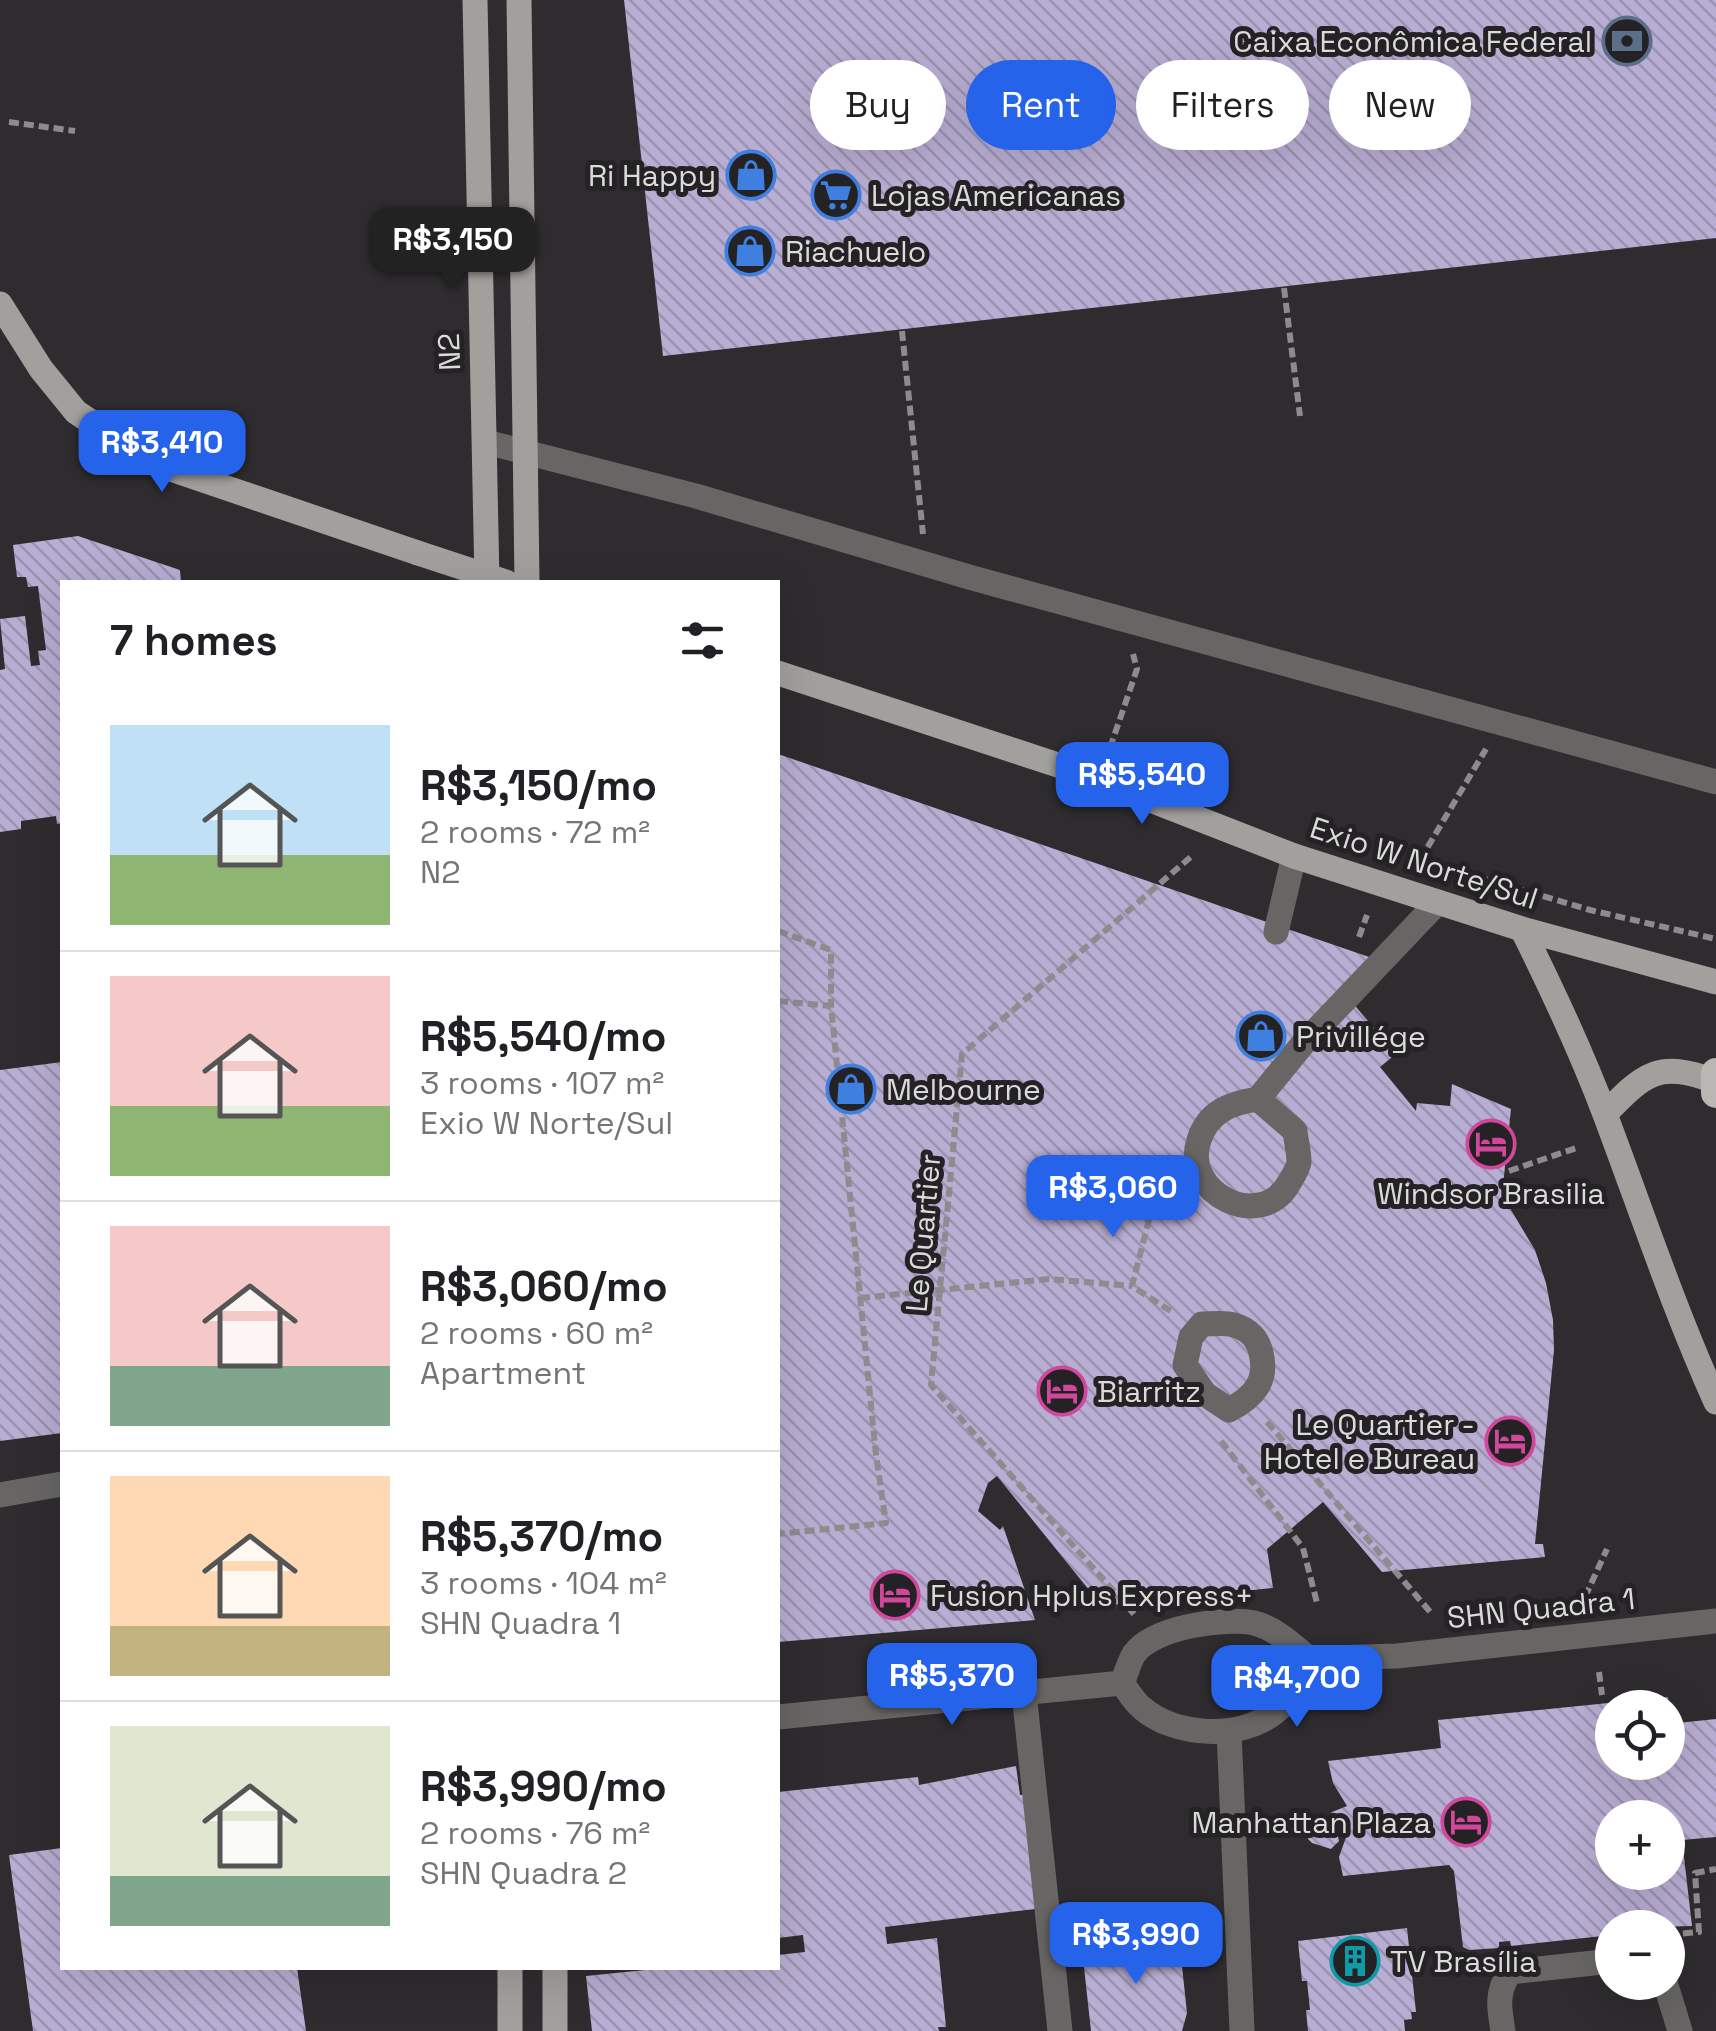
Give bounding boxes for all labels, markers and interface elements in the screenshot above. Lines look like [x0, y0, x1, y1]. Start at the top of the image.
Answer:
bank icon: Caixa Econômica Federal [1601, 15, 1653, 67]
place label: Caixa Econômica Federal [1233, 22, 1592, 61]
chip: Buy [810, 60, 946, 150]
chip: Rent [966, 60, 1116, 150]
chip: Filters [1136, 60, 1309, 150]
chip: New [1329, 60, 1471, 150]
shop icon: Ri Happy [725, 149, 777, 201]
place label: Ri Happy [588, 156, 716, 195]
supermarket icon: Lojas Americanas [810, 169, 862, 221]
place label: Lojas Americanas [871, 176, 1121, 215]
pin: R$3,150 [361, 207, 545, 292]
text: R$3,150 [392, 219, 514, 259]
shop icon: Riachuelo [724, 225, 776, 277]
place label: Riachuelo [785, 232, 926, 271]
street label: N2 [429, 332, 469, 372]
pin: R$3,410 [70, 410, 254, 495]
text: R$3,410 [101, 422, 223, 462]
icon: filters [675, 613, 730, 668]
text: 7 homes [110, 614, 278, 667]
pin: R$5,540 [1050, 742, 1234, 827]
text: R$5,540 [1078, 754, 1206, 794]
text: R$3,150/mo [420, 759, 657, 812]
icon: home [190, 765, 310, 885]
street label: Exio W Norte/Sul [1305, 808, 1543, 918]
text: 2 rooms · 72 m² [420, 812, 650, 852]
text: N2 [420, 852, 461, 892]
text: R$5,540/mo [420, 1010, 667, 1063]
shop icon: Privillége [1235, 1010, 1287, 1062]
icon: home [190, 1016, 310, 1136]
place label: Privillége [1296, 1017, 1426, 1056]
text: 3 rooms · 107 m² [420, 1063, 664, 1103]
shop icon: Melbourne [825, 1063, 877, 1115]
place label: Melbourne [886, 1070, 1041, 1109]
text: Exio W Norte/Sul [420, 1103, 673, 1143]
hotel icon: Windsor Brasilia [1465, 1118, 1517, 1170]
street label: Le Quartier [897, 1152, 949, 1314]
pin: R$3,060 [1021, 1155, 1205, 1240]
text: R$3,060 [1048, 1167, 1178, 1207]
place label: Windsor Brasilia [1377, 1174, 1605, 1213]
text: R$3,060/mo [420, 1260, 668, 1313]
icon: home [190, 1266, 310, 1386]
text: 2 rooms · 60 m² [420, 1313, 653, 1353]
text: Apartment [420, 1353, 586, 1393]
hotel icon: Biarritz [1036, 1365, 1088, 1417]
place label: Biarritz [1097, 1372, 1201, 1411]
place label: Le Quartier - Hotel e Bureau [1264, 1405, 1475, 1478]
hotel icon: Le Quartier - Hotel e Bureau [1484, 1415, 1536, 1467]
text: R$5,370/mo [420, 1510, 663, 1563]
icon: home [190, 1516, 310, 1636]
text: 3 rooms · 104 m² [420, 1563, 667, 1603]
hotel icon: Fusion Hplus Express+ [869, 1569, 921, 1621]
place label: Fusion Hplus Express+ [930, 1576, 1253, 1615]
street label: SHN Quadra 1 [1445, 1579, 1637, 1637]
text: SHN Quadra 1 [420, 1603, 621, 1643]
pin: R$5,370 [860, 1643, 1044, 1728]
pin: R$4,700 [1205, 1645, 1389, 1730]
text: R$5,370 [889, 1655, 1015, 1695]
text: R$4,700 [1233, 1657, 1361, 1697]
map controls [1595, 1690, 1685, 2000]
button: locate [1595, 1690, 1685, 1780]
text: R$3,990/mo [420, 1760, 667, 1813]
icon: home [190, 1766, 310, 1886]
hotel icon: Manhattan Plaza [1440, 1796, 1492, 1848]
button: + [1595, 1800, 1685, 1890]
place label: Manhattan Plaza [1192, 1803, 1431, 1842]
text: 2 rooms · 76 m² [420, 1813, 650, 1853]
text: SHN Quadra 2 [420, 1853, 627, 1893]
pin: R$3,990 [1044, 1902, 1228, 1987]
button: − [1595, 1910, 1685, 2000]
text: R$3,990 [1072, 1914, 1200, 1954]
building icon: TV Brasília [1329, 1935, 1381, 1987]
place label: TV Brasília [1390, 1942, 1536, 1981]

